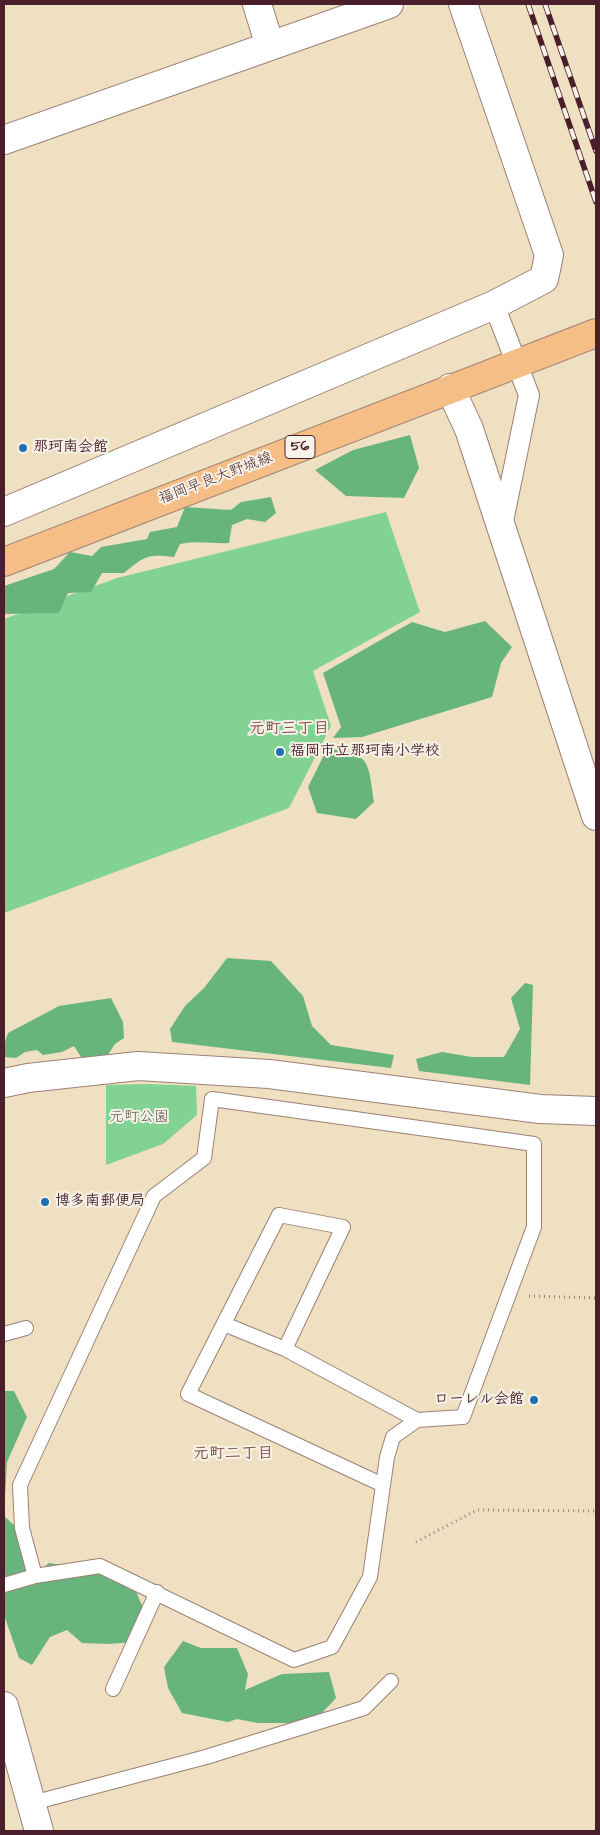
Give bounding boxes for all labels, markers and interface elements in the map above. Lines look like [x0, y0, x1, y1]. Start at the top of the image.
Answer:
road number: 56 [285, 436, 315, 458]
place label: 那珂南会館 [33, 439, 108, 457]
marker: 那珂南会館 [17, 442, 29, 454]
street label: 福岡早良大野城線 [157, 449, 275, 509]
district label: 元町三丁目 [249, 720, 329, 740]
place label: 福岡市立那珂南小学校 [290, 743, 440, 761]
marker: 福岡市立那珂南小学校 [274, 746, 286, 758]
park label: 元町公園 [109, 1109, 169, 1127]
place label: 博多南郵便局 [55, 1193, 145, 1211]
marker: 博多南郵便局 [39, 1196, 51, 1208]
place label: ローレル会館 [434, 1391, 524, 1409]
marker: ローレル会館 [528, 1394, 540, 1406]
district label: 元町二丁目 [193, 1445, 273, 1465]

